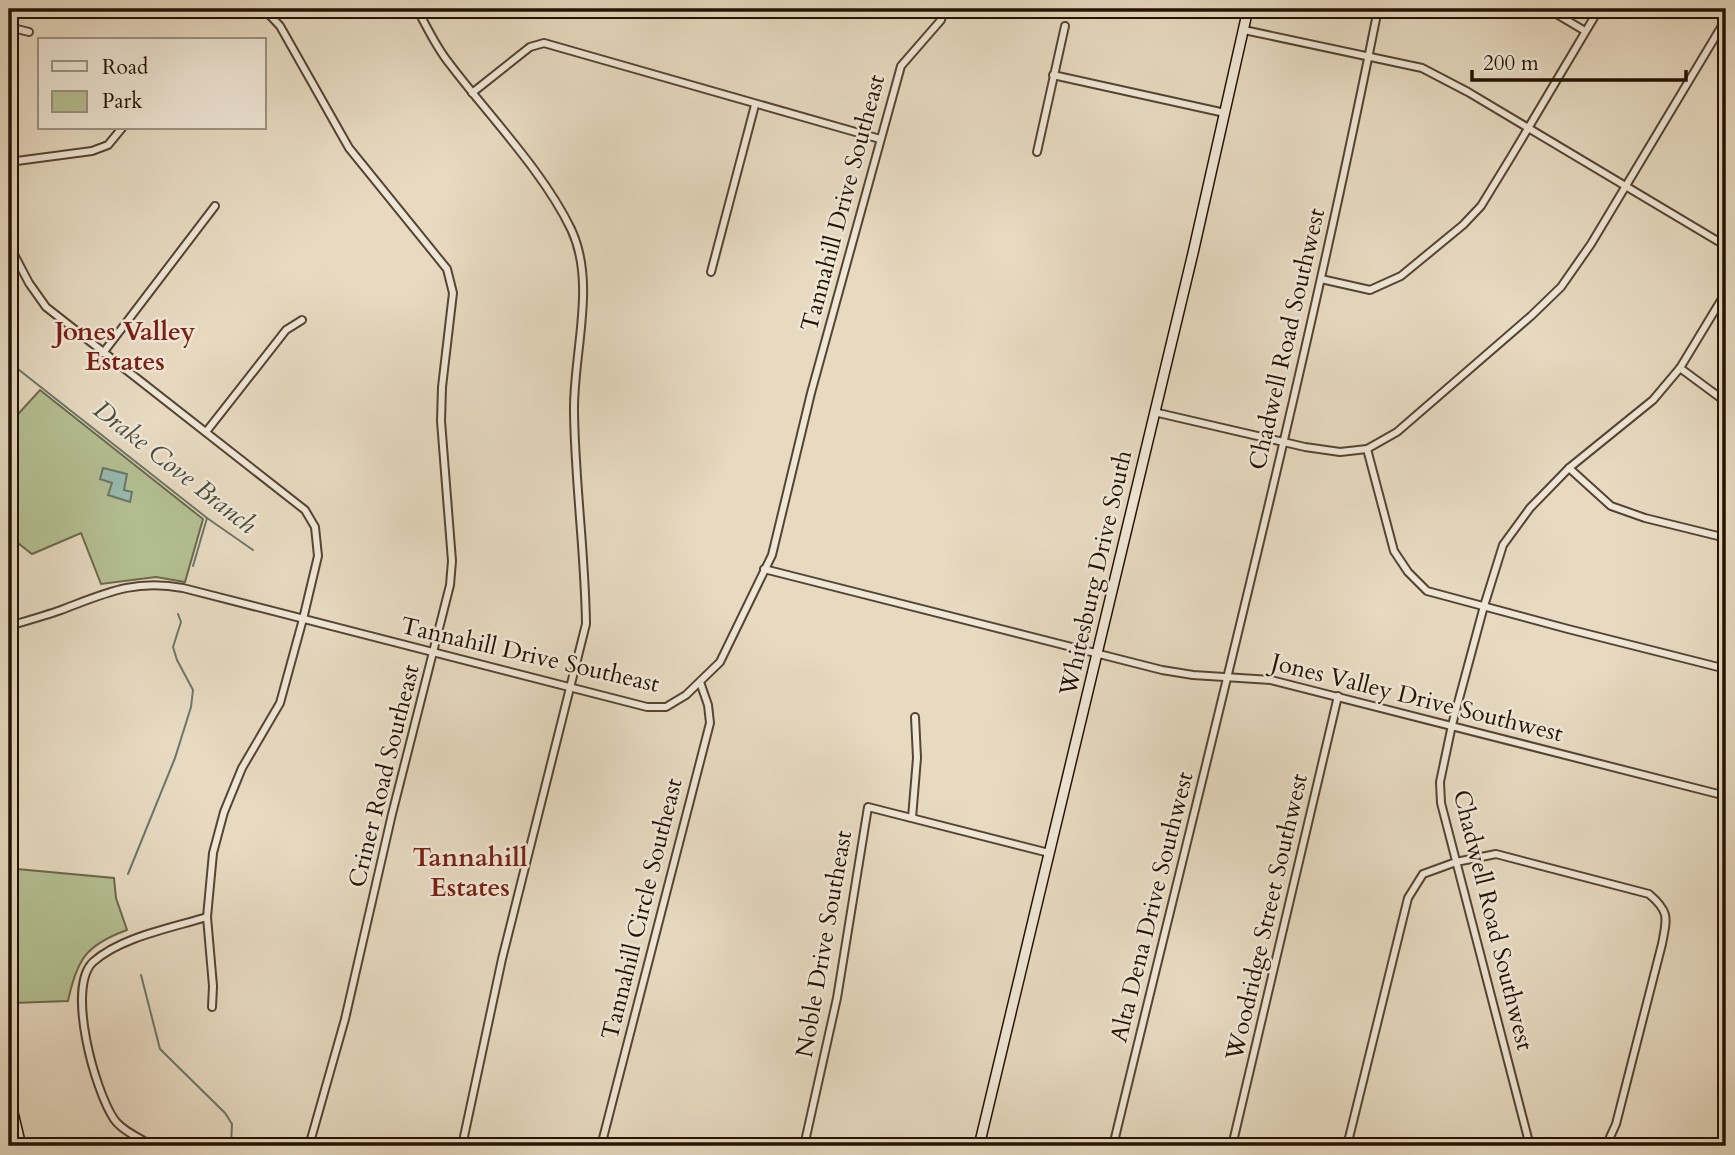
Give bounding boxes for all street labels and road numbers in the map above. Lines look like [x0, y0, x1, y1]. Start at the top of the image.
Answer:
street label: Tannahill Drive Southeast [793, 71, 893, 335]
street label: Chadwell Road Southwest [1241, 205, 1333, 473]
street label: Whitesburg Drive South [1051, 447, 1140, 700]
street label: Tannahill Drive Southeast [397, 609, 663, 701]
street label: Jones Valley Drive Southwest [1265, 645, 1567, 750]
street label: Criner Road Southeast [340, 661, 428, 891]
street label: Alta Dena Drive Southwest [1102, 768, 1202, 1046]
street label: Woodridge Street Southwest [1218, 770, 1316, 1065]
street label: Tannahill Circle Southeast [594, 774, 691, 1043]
street label: Chadwell Road Southwest [1445, 786, 1541, 1054]
street label: Noble Drive Southeast [788, 827, 860, 1060]

